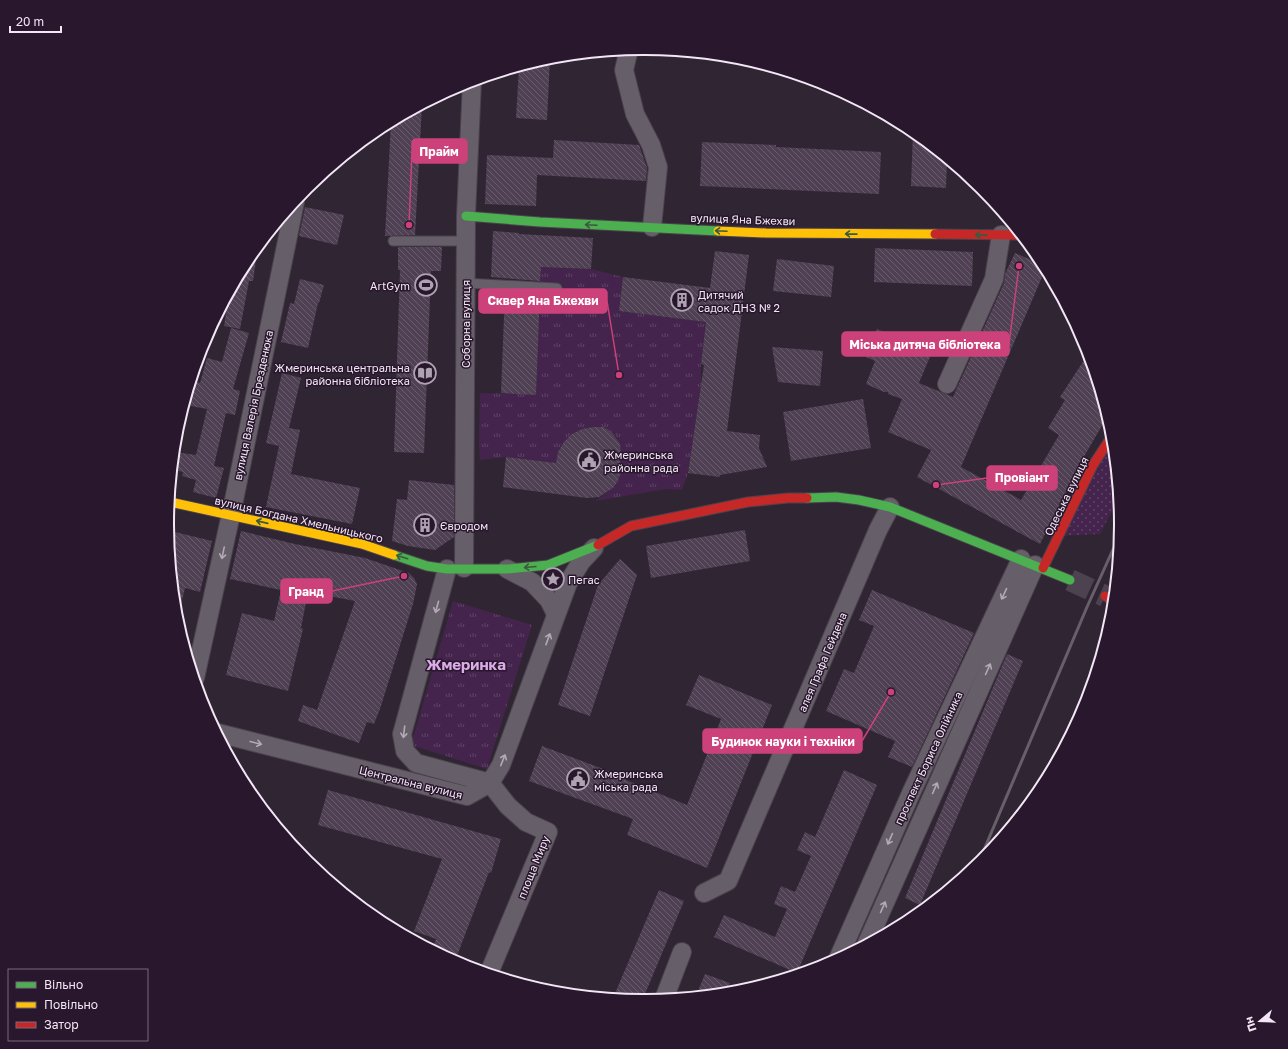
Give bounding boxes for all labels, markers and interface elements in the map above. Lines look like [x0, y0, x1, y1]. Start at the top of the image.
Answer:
scale bar [10, 8, 61, 34]
text: 20 m [16, 14, 44, 29]
callout: Прайм [412, 139, 467, 163]
text: Прайм [419, 144, 459, 159]
street label: вулиця Яна Бжехви [690, 211, 796, 227]
one-way arrow [585, 221, 598, 228]
one-way arrow [715, 227, 728, 234]
one-way arrow [845, 230, 858, 238]
one-way arrow [975, 231, 988, 239]
sports icon: ArtGym [413, 272, 439, 298]
place label: ArtGym [370, 279, 410, 292]
street label: Соборна вулиця [459, 280, 472, 368]
building icon: Дитячий садок ДНЗ № 2 [669, 287, 695, 313]
place label: Дитячий садок ДНЗ № 2 [698, 288, 780, 314]
callout: Сквер Яна Бжехви [479, 289, 607, 313]
text: Сквер Яна Бжехви [487, 293, 599, 308]
street label: вулиця Валерія Брезденюка [231, 329, 275, 481]
callout: Міська дитяча бібліотека [842, 332, 1009, 356]
text: Міська дитяча бібліотека [849, 337, 1001, 352]
library icon: Жмеринська центральна районна бібліотека [412, 360, 438, 386]
place label: Жмеринська центральна районна бібліотека [275, 361, 410, 387]
public building icon: Жмеринська районна рада [576, 447, 602, 473]
place label: Жмеринська районна рада [604, 448, 679, 474]
street label: Одеська вулиця [1041, 454, 1091, 538]
callout: Провіант [987, 466, 1057, 490]
text: Провіант [995, 470, 1049, 485]
street label: вулиця Богдана Хмельницького [214, 493, 385, 545]
building icon: Євродом [412, 512, 438, 538]
one-way arrow [256, 517, 269, 525]
place label: Євродом [440, 519, 488, 532]
one-way arrow [218, 546, 226, 559]
one-way arrow [396, 553, 408, 561]
one-way arrow [524, 563, 537, 570]
place icon: Пегас [540, 566, 566, 592]
place label: Пегас [568, 573, 600, 586]
callout: Гранд [281, 579, 332, 603]
text: Гранд [288, 584, 324, 599]
one-way arrow [1000, 588, 1007, 600]
one-way arrow [433, 600, 440, 613]
street label: алея Графа Гейдена [795, 610, 849, 714]
one-way arrow [545, 632, 552, 645]
district label: Жмеринка [426, 655, 506, 673]
one-way arrow [985, 664, 992, 676]
street label: проспект Бориса Олійника [891, 689, 965, 827]
one-way arrow [400, 725, 408, 738]
callout: Будинок науки і техніки [703, 729, 862, 753]
text: Будинок науки і техніки [711, 734, 855, 749]
one-way arrow [249, 740, 262, 747]
one-way arrow [499, 755, 507, 767]
street label: Центральна вулиця [358, 763, 464, 801]
public building icon: Жмеринська міська рада [565, 766, 591, 792]
place label: Жмеринська міська рада [594, 767, 663, 793]
one-way arrow [932, 783, 940, 795]
one-way arrow [886, 833, 893, 845]
street label: площа Миру [514, 834, 552, 900]
one-way arrow [880, 902, 887, 914]
legend [8, 969, 148, 1041]
text: Вільно [44, 977, 83, 992]
text: Повільно [44, 997, 98, 1012]
north arrow [1240, 1001, 1280, 1041]
text: Пн [1241, 1015, 1259, 1034]
text: Затор [44, 1017, 79, 1032]

